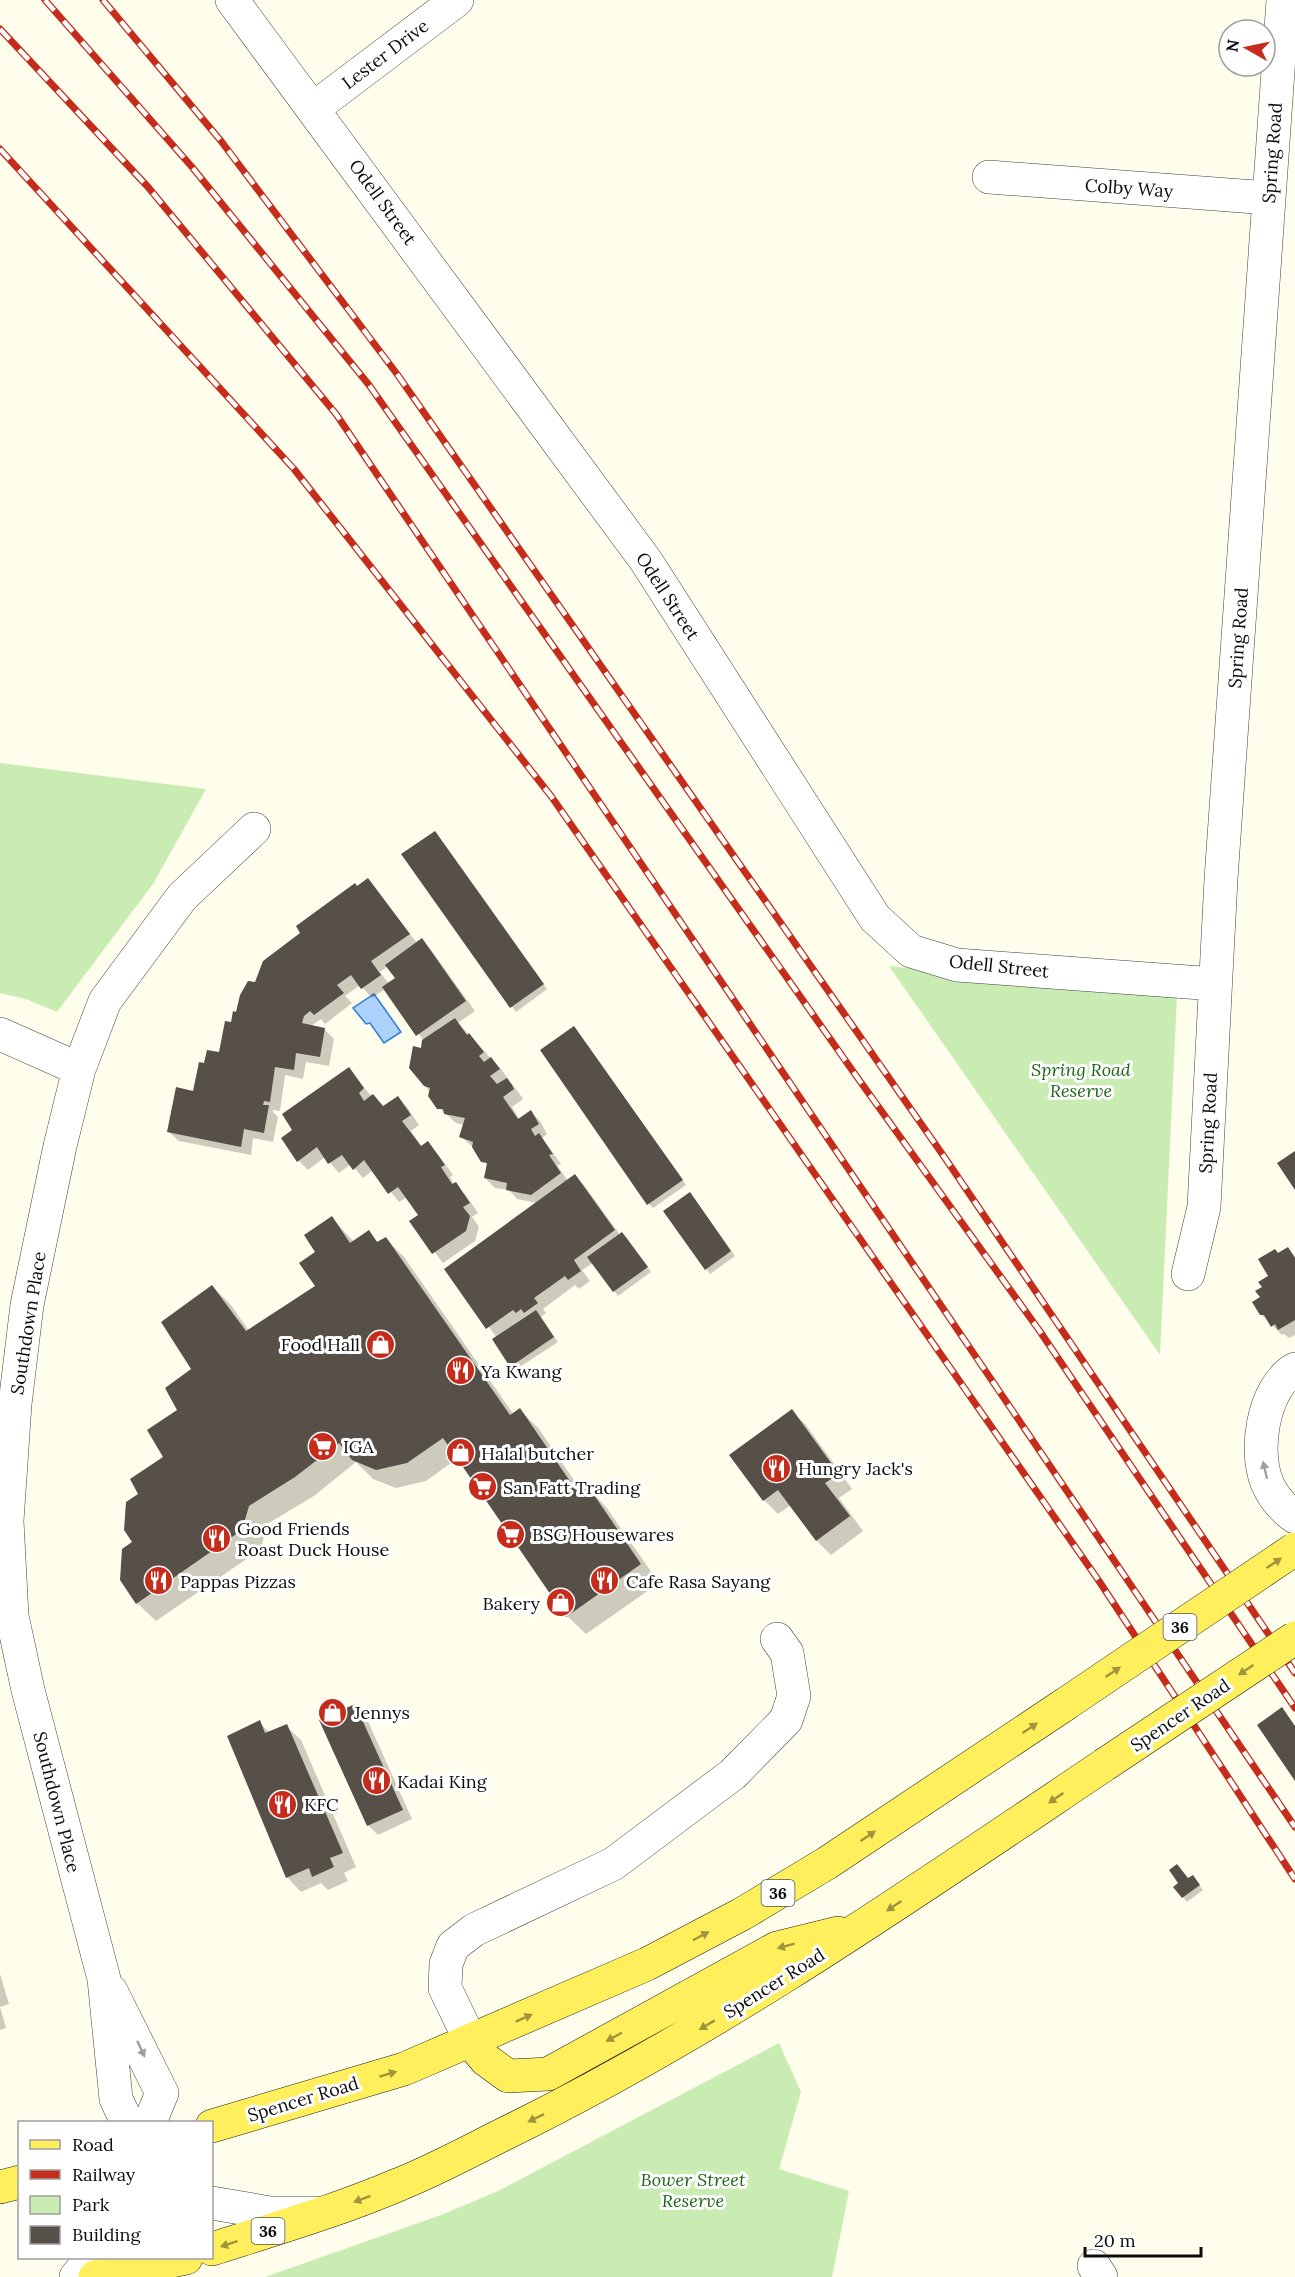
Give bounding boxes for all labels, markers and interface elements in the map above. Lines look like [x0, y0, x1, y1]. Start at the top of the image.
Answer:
street label: Lester Drive [337, 14, 433, 94]
north arrow [1217, 18, 1277, 78]
text: N [1221, 38, 1243, 53]
street label: Spring Road [1257, 102, 1287, 204]
street label: Odell Street [344, 155, 422, 249]
street label: Colby Way [1084, 173, 1174, 203]
street label: Odell Street [631, 548, 705, 644]
street label: Spring Road [1223, 587, 1253, 689]
street label: Odell Street [948, 949, 1050, 983]
park label: Spring Road Reserve [1031, 1058, 1131, 1102]
street label: Spring Road [1194, 1072, 1222, 1174]
street label: Southdown Place [5, 1250, 51, 1396]
shop icon: Food Hall [365, 1328, 397, 1360]
place label: Food Hall [281, 1333, 360, 1356]
restaurant icon: Ya Kwang [444, 1355, 476, 1387]
place label: Ya Kwang [480, 1360, 562, 1383]
supermarket icon: IGA [306, 1430, 338, 1462]
place label: IGA [343, 1435, 375, 1458]
shop icon: Halal butcher [444, 1437, 476, 1469]
place label: Halal butcher [481, 1442, 594, 1465]
restaurant icon: Hungry Jack's [761, 1452, 793, 1484]
place label: Hungry Jack's [798, 1457, 913, 1480]
one-way arrow [1259, 1460, 1269, 1479]
supermarket icon: San Fatt Trading [466, 1471, 498, 1503]
place label: San Fatt Trading [503, 1476, 641, 1499]
place label: Good Friends Roast Duck House [237, 1517, 389, 1561]
supermarket icon: BSG Housewares [495, 1518, 527, 1550]
restaurant icon: Good Friends Roast Duck House [200, 1522, 232, 1554]
place label: BSG Housewares [532, 1523, 674, 1546]
one-way arrow [1266, 1557, 1282, 1569]
restaurant icon: Pappas Pizzas [143, 1565, 175, 1597]
restaurant icon: Cafe Rasa Sayang [589, 1565, 621, 1597]
place label: Pappas Pizzas [180, 1570, 296, 1593]
place label: Cafe Rasa Sayang [626, 1570, 771, 1593]
shop icon: Bakery [545, 1587, 577, 1619]
place label: Bakery [483, 1592, 540, 1615]
road number: 36 [1164, 1614, 1196, 1640]
one-way arrow [1239, 1664, 1255, 1676]
one-way arrow [1105, 1667, 1121, 1678]
street label: Spencer Road [1126, 1673, 1234, 1757]
shop icon: Jennys [317, 1696, 349, 1728]
place label: Jennys [353, 1701, 410, 1724]
one-way arrow [1022, 1722, 1038, 1734]
street label: Southdown Place [28, 1729, 86, 1875]
restaurant icon: Kadai King [360, 1765, 392, 1797]
place label: Kadai King [397, 1770, 488, 1793]
restaurant icon: KFC [267, 1788, 299, 1820]
one-way arrow [1048, 1792, 1064, 1803]
place label: KFC [304, 1793, 339, 1816]
one-way arrow [860, 1831, 876, 1842]
road number: 36 [762, 1880, 794, 1906]
one-way arrow [886, 1901, 902, 1912]
one-way arrow [692, 1931, 709, 1941]
one-way arrow [777, 1941, 795, 1951]
street label: Spencer Road [719, 1943, 829, 2023]
one-way arrow [515, 2013, 533, 2023]
one-way arrow [699, 2020, 715, 2031]
one-way arrow [606, 2032, 623, 2042]
one-way arrow [137, 2040, 146, 2057]
one-way arrow [379, 2069, 397, 2078]
street label: Spencer Road [245, 2071, 362, 2127]
one-way arrow [527, 2113, 545, 2123]
legend [18, 2121, 213, 2259]
text: Road [72, 2133, 114, 2156]
text: Railway [72, 2163, 136, 2186]
park label: Bower Street Reserve [641, 2168, 746, 2212]
text: Park [72, 2193, 110, 2216]
one-way arrow [353, 2194, 371, 2204]
road number: 36 [252, 2218, 284, 2244]
scale bar [1085, 2220, 1200, 2258]
text: Building [72, 2223, 142, 2246]
text: 20 m [1094, 2229, 1136, 2252]
one-way arrow [220, 2240, 238, 2249]

